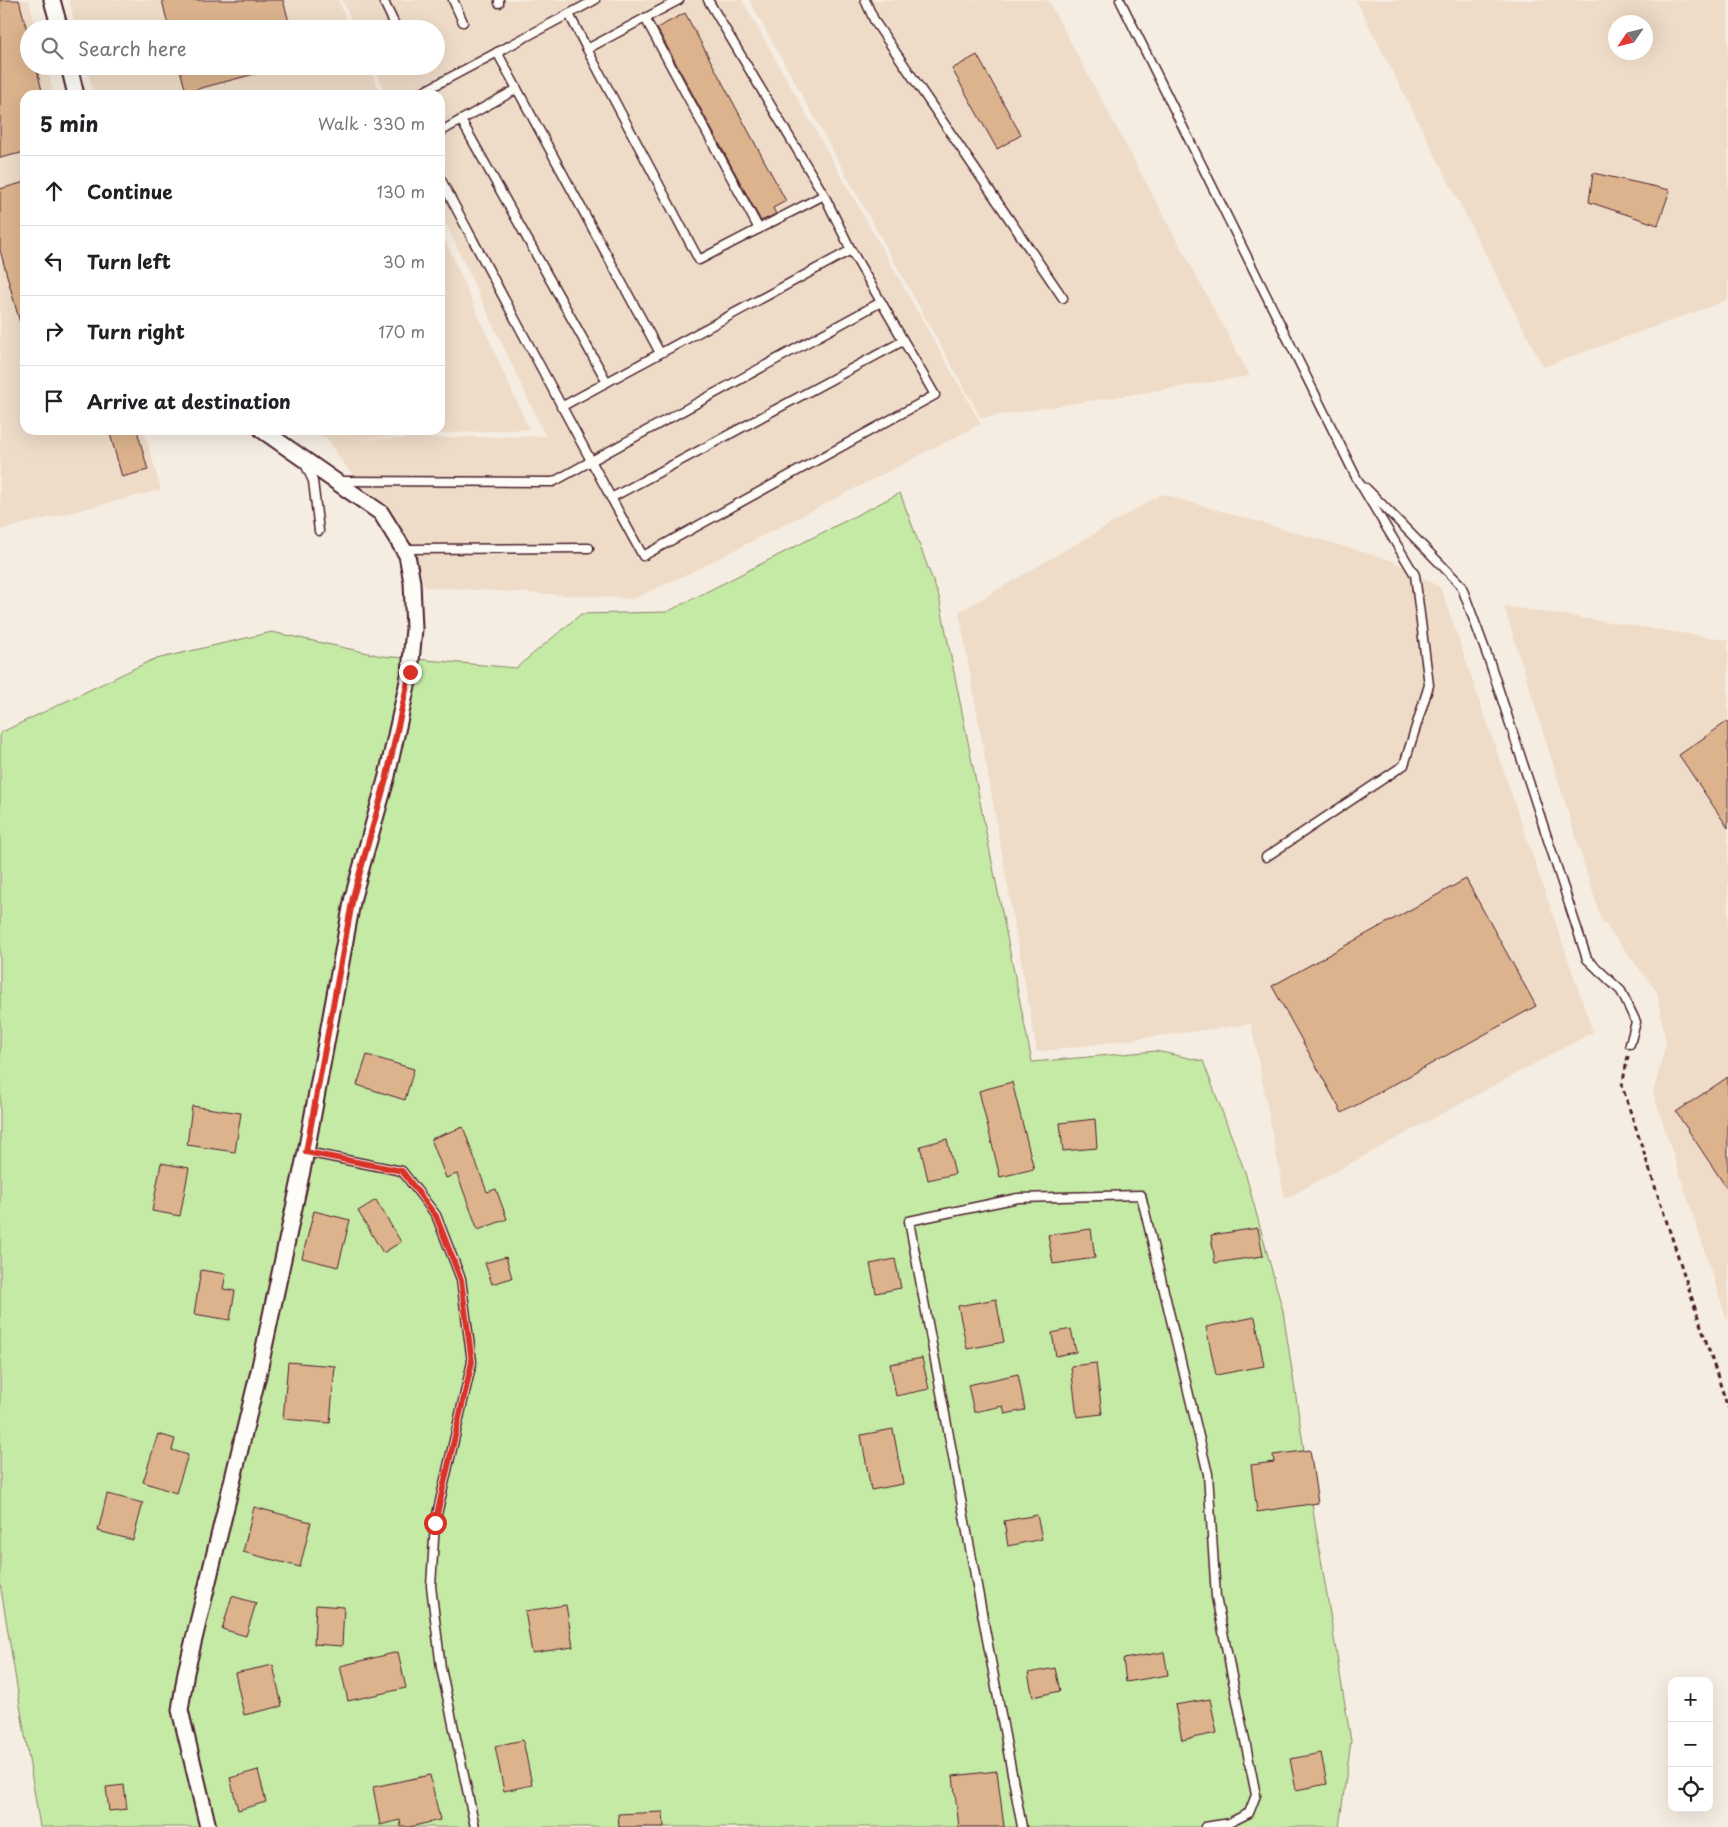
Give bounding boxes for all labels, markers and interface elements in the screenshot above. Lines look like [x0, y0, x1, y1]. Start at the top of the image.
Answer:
north arrow [1608, 15, 1653, 60]
search box [20, 20, 445, 75]
icon: search [38, 34, 66, 62]
text: Search here [78, 34, 187, 62]
text: 5 min [40, 107, 98, 139]
text: Walk · 330 m [318, 111, 425, 135]
icon: ahead [40, 177, 68, 205]
text: Continue [87, 177, 173, 205]
text: 130 m [377, 179, 425, 203]
icon: left [40, 247, 68, 275]
text: Turn left [87, 247, 171, 275]
text: 30 m [383, 249, 425, 273]
icon: right [40, 317, 68, 345]
text: Turn right [87, 317, 185, 345]
text: 170 m [379, 319, 425, 343]
icon: arrive [40, 387, 68, 415]
text: Arrive at destination [87, 387, 291, 415]
route end [399, 661, 422, 684]
route start [424, 1512, 447, 1535]
map controls [1668, 1677, 1713, 1812]
button: + [1668, 1677, 1713, 1722]
button: − [1668, 1722, 1713, 1767]
button: locate [1668, 1767, 1713, 1812]

